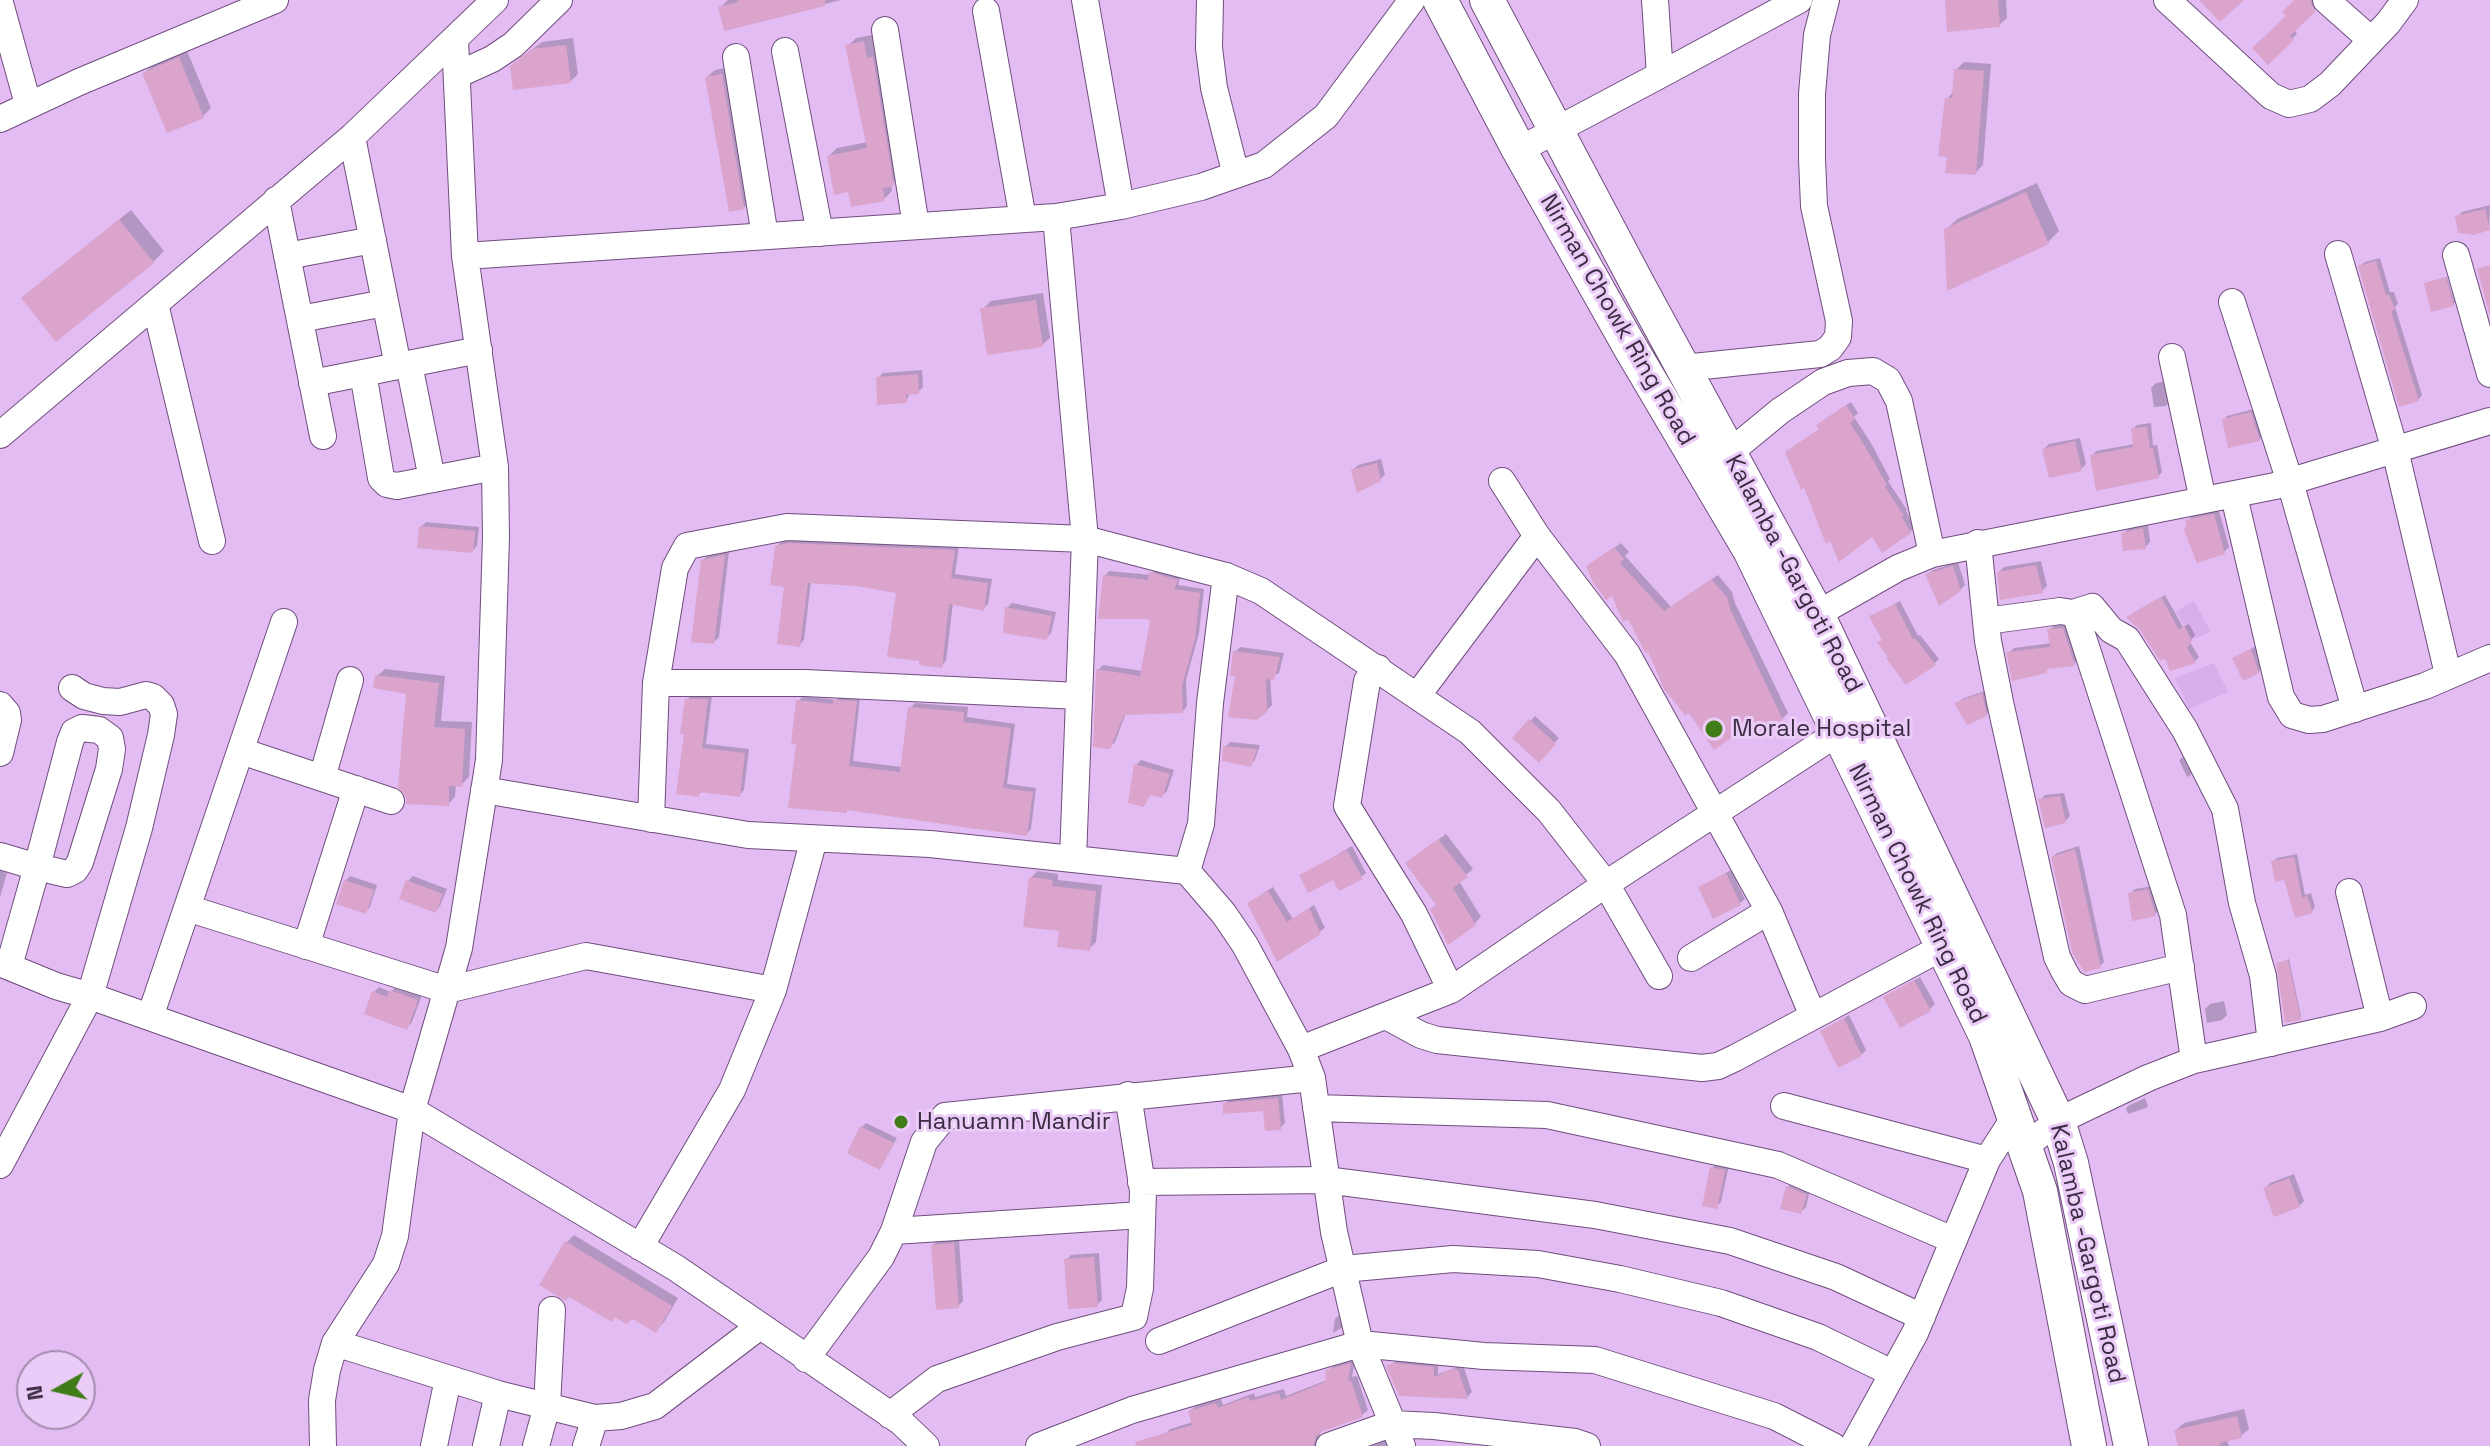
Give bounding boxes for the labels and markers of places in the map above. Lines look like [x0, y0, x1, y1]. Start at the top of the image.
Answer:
place label: Morale Hospital [1732, 715, 1912, 743]
marker: Morale Hospital [1703, 718, 1725, 740]
place label: Hanuamn Mandir [917, 1108, 1111, 1136]
marker: Hanuamn Mandir [892, 1113, 910, 1131]

